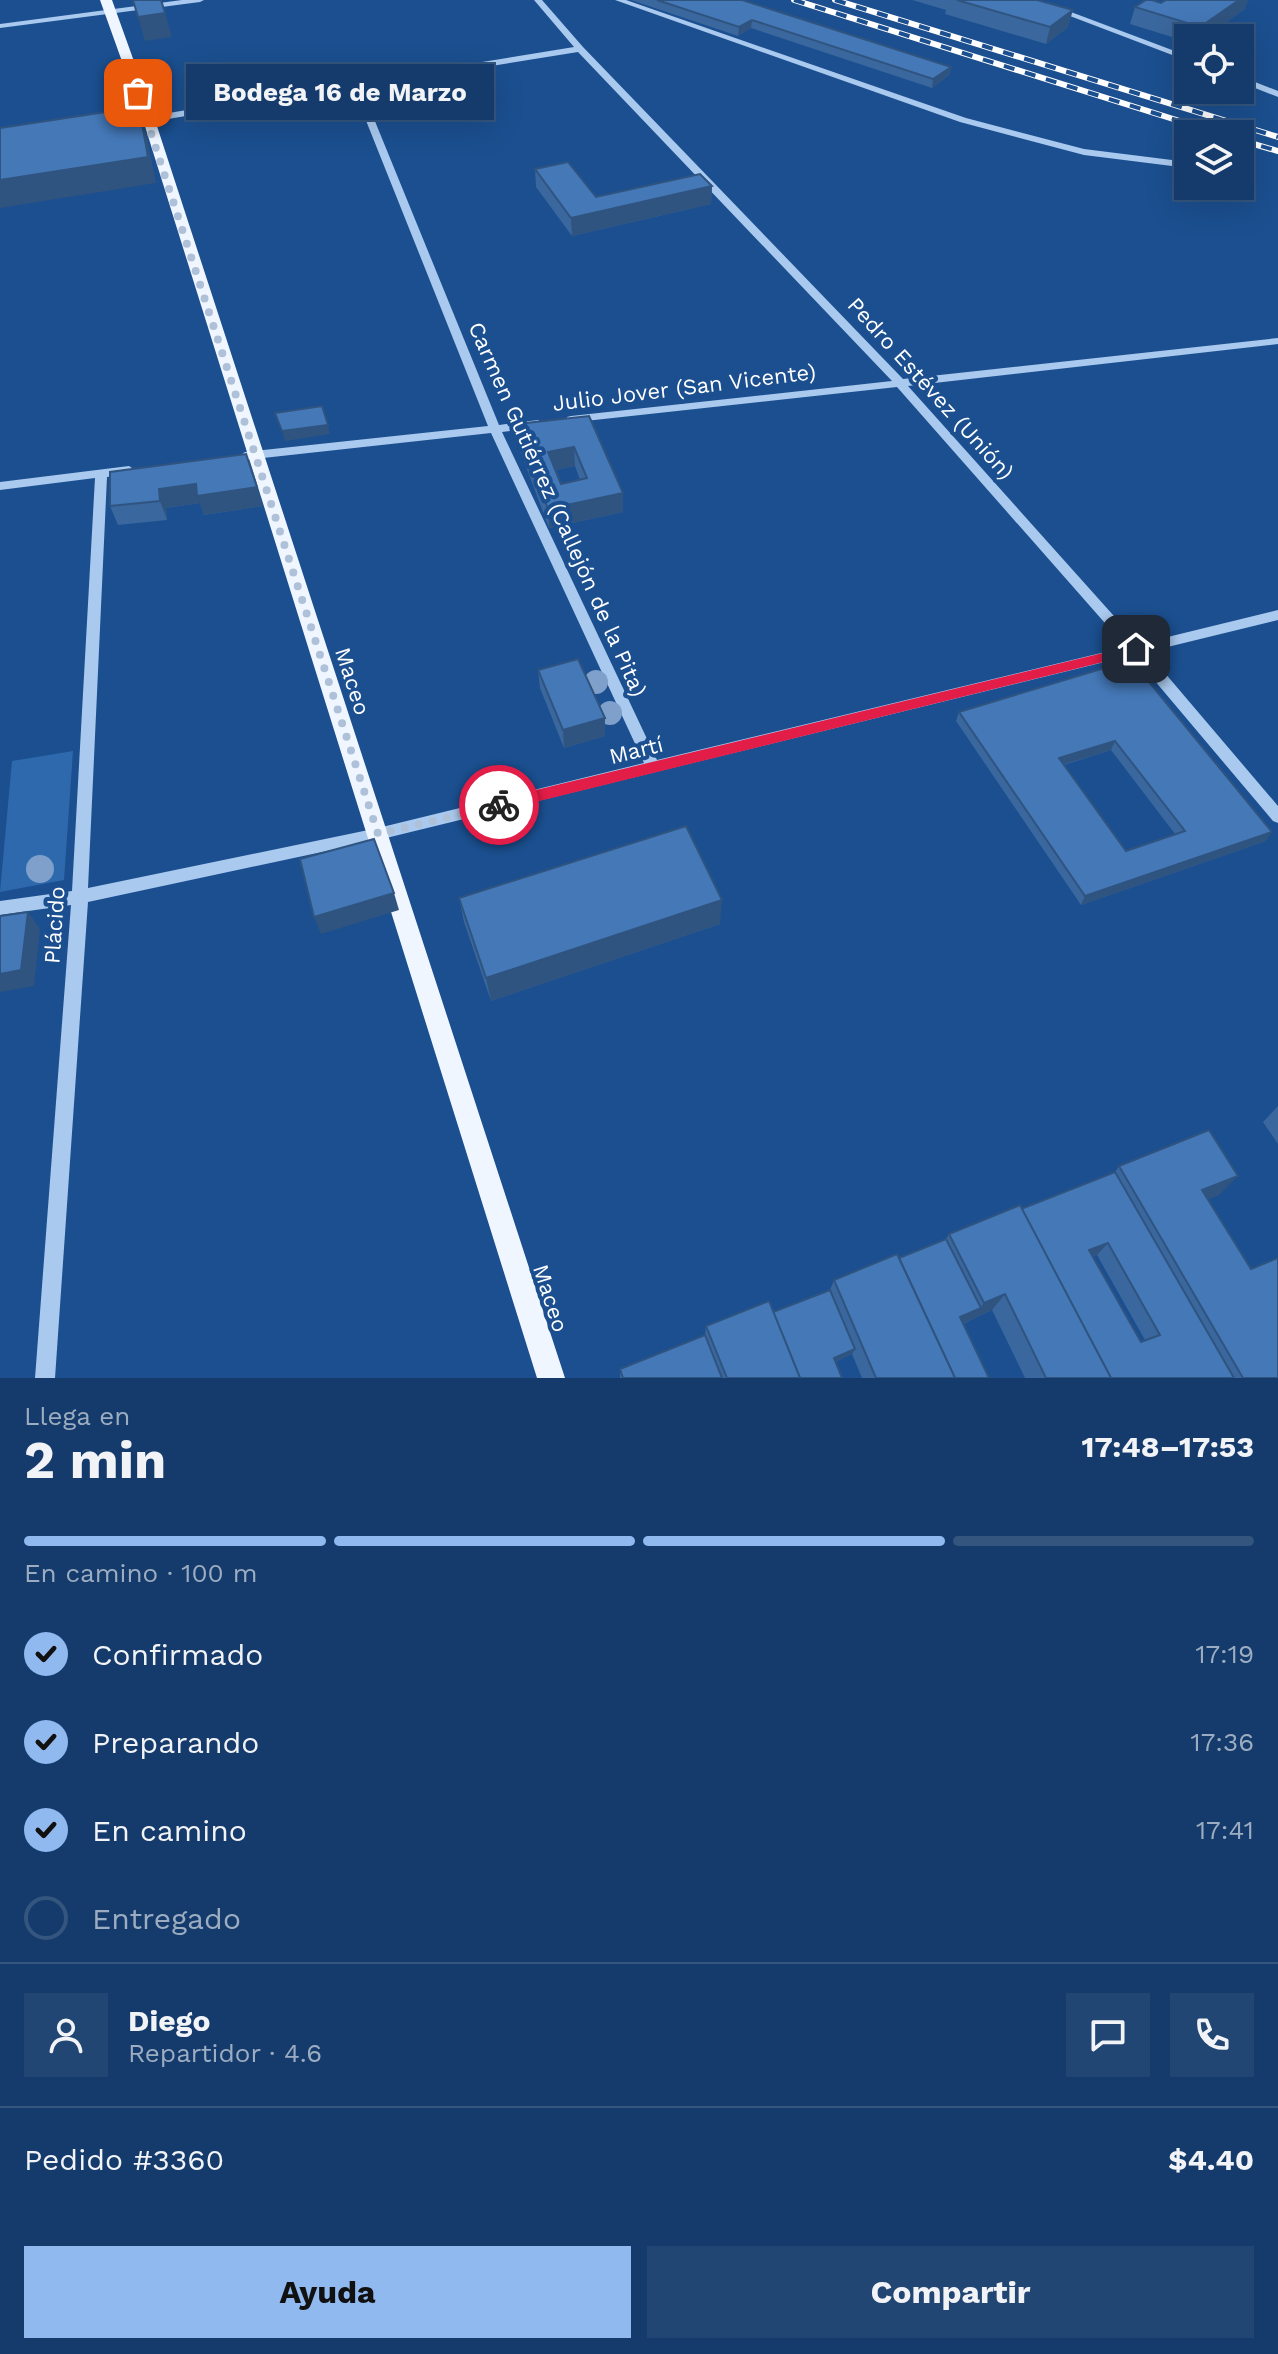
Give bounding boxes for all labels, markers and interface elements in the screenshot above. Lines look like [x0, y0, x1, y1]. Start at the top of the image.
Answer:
map controls [1174, 24, 1254, 200]
button: locate [1174, 24, 1254, 104]
pin [104, 59, 172, 127]
callout: Bodega 16 de Marzo [186, 65, 494, 121]
icon: bag [116, 71, 160, 115]
text: Bodega 16 de Marzo [213, 77, 467, 107]
button: layers [1174, 120, 1254, 200]
street label: Pedro Estévez (Unión) [842, 292, 1019, 484]
street label: Carmen Gutiérrez (Callejón de la Pita) [463, 318, 652, 700]
street label: Julio Jover (San Vicente) [551, 359, 817, 416]
pin [1102, 615, 1170, 683]
icon: home [1114, 627, 1158, 671]
street label: Maceo [330, 644, 375, 718]
street label: Martí [607, 732, 666, 769]
courier [459, 765, 539, 845]
icon: bike [477, 783, 521, 827]
street label: Plácido [39, 885, 70, 965]
street label: Maceo [528, 1261, 573, 1335]
text: Llega en [24, 1401, 130, 1431]
text: 17:48–17:53 [1082, 1429, 1254, 1464]
text: 2 min [24, 1430, 166, 1491]
text: En camino · 100 m [24, 1558, 257, 1588]
icon: check [24, 1632, 68, 1676]
text: Confirmado [92, 1637, 263, 1672]
text: 17:19 [1195, 1639, 1254, 1669]
icon: check [24, 1720, 68, 1764]
text: Preparando [92, 1725, 259, 1760]
text: 17:36 [1191, 1727, 1254, 1757]
icon: check [24, 1808, 68, 1852]
text: En camino [92, 1813, 247, 1848]
text: 17:41 [1196, 1815, 1254, 1845]
text: Entregado [92, 1901, 241, 1936]
button: person [24, 1993, 108, 2077]
button: chat [1066, 1993, 1150, 2077]
button: phone [1170, 1993, 1254, 2077]
text: Diego [128, 2003, 210, 2038]
text: Repartidor · 4.6 [128, 2038, 322, 2068]
text: Pedido #3360 [24, 2142, 224, 2177]
text: $4.40 [1168, 2142, 1254, 2177]
button: Ayuda [24, 2246, 631, 2338]
button: Compartir [647, 2246, 1254, 2338]

